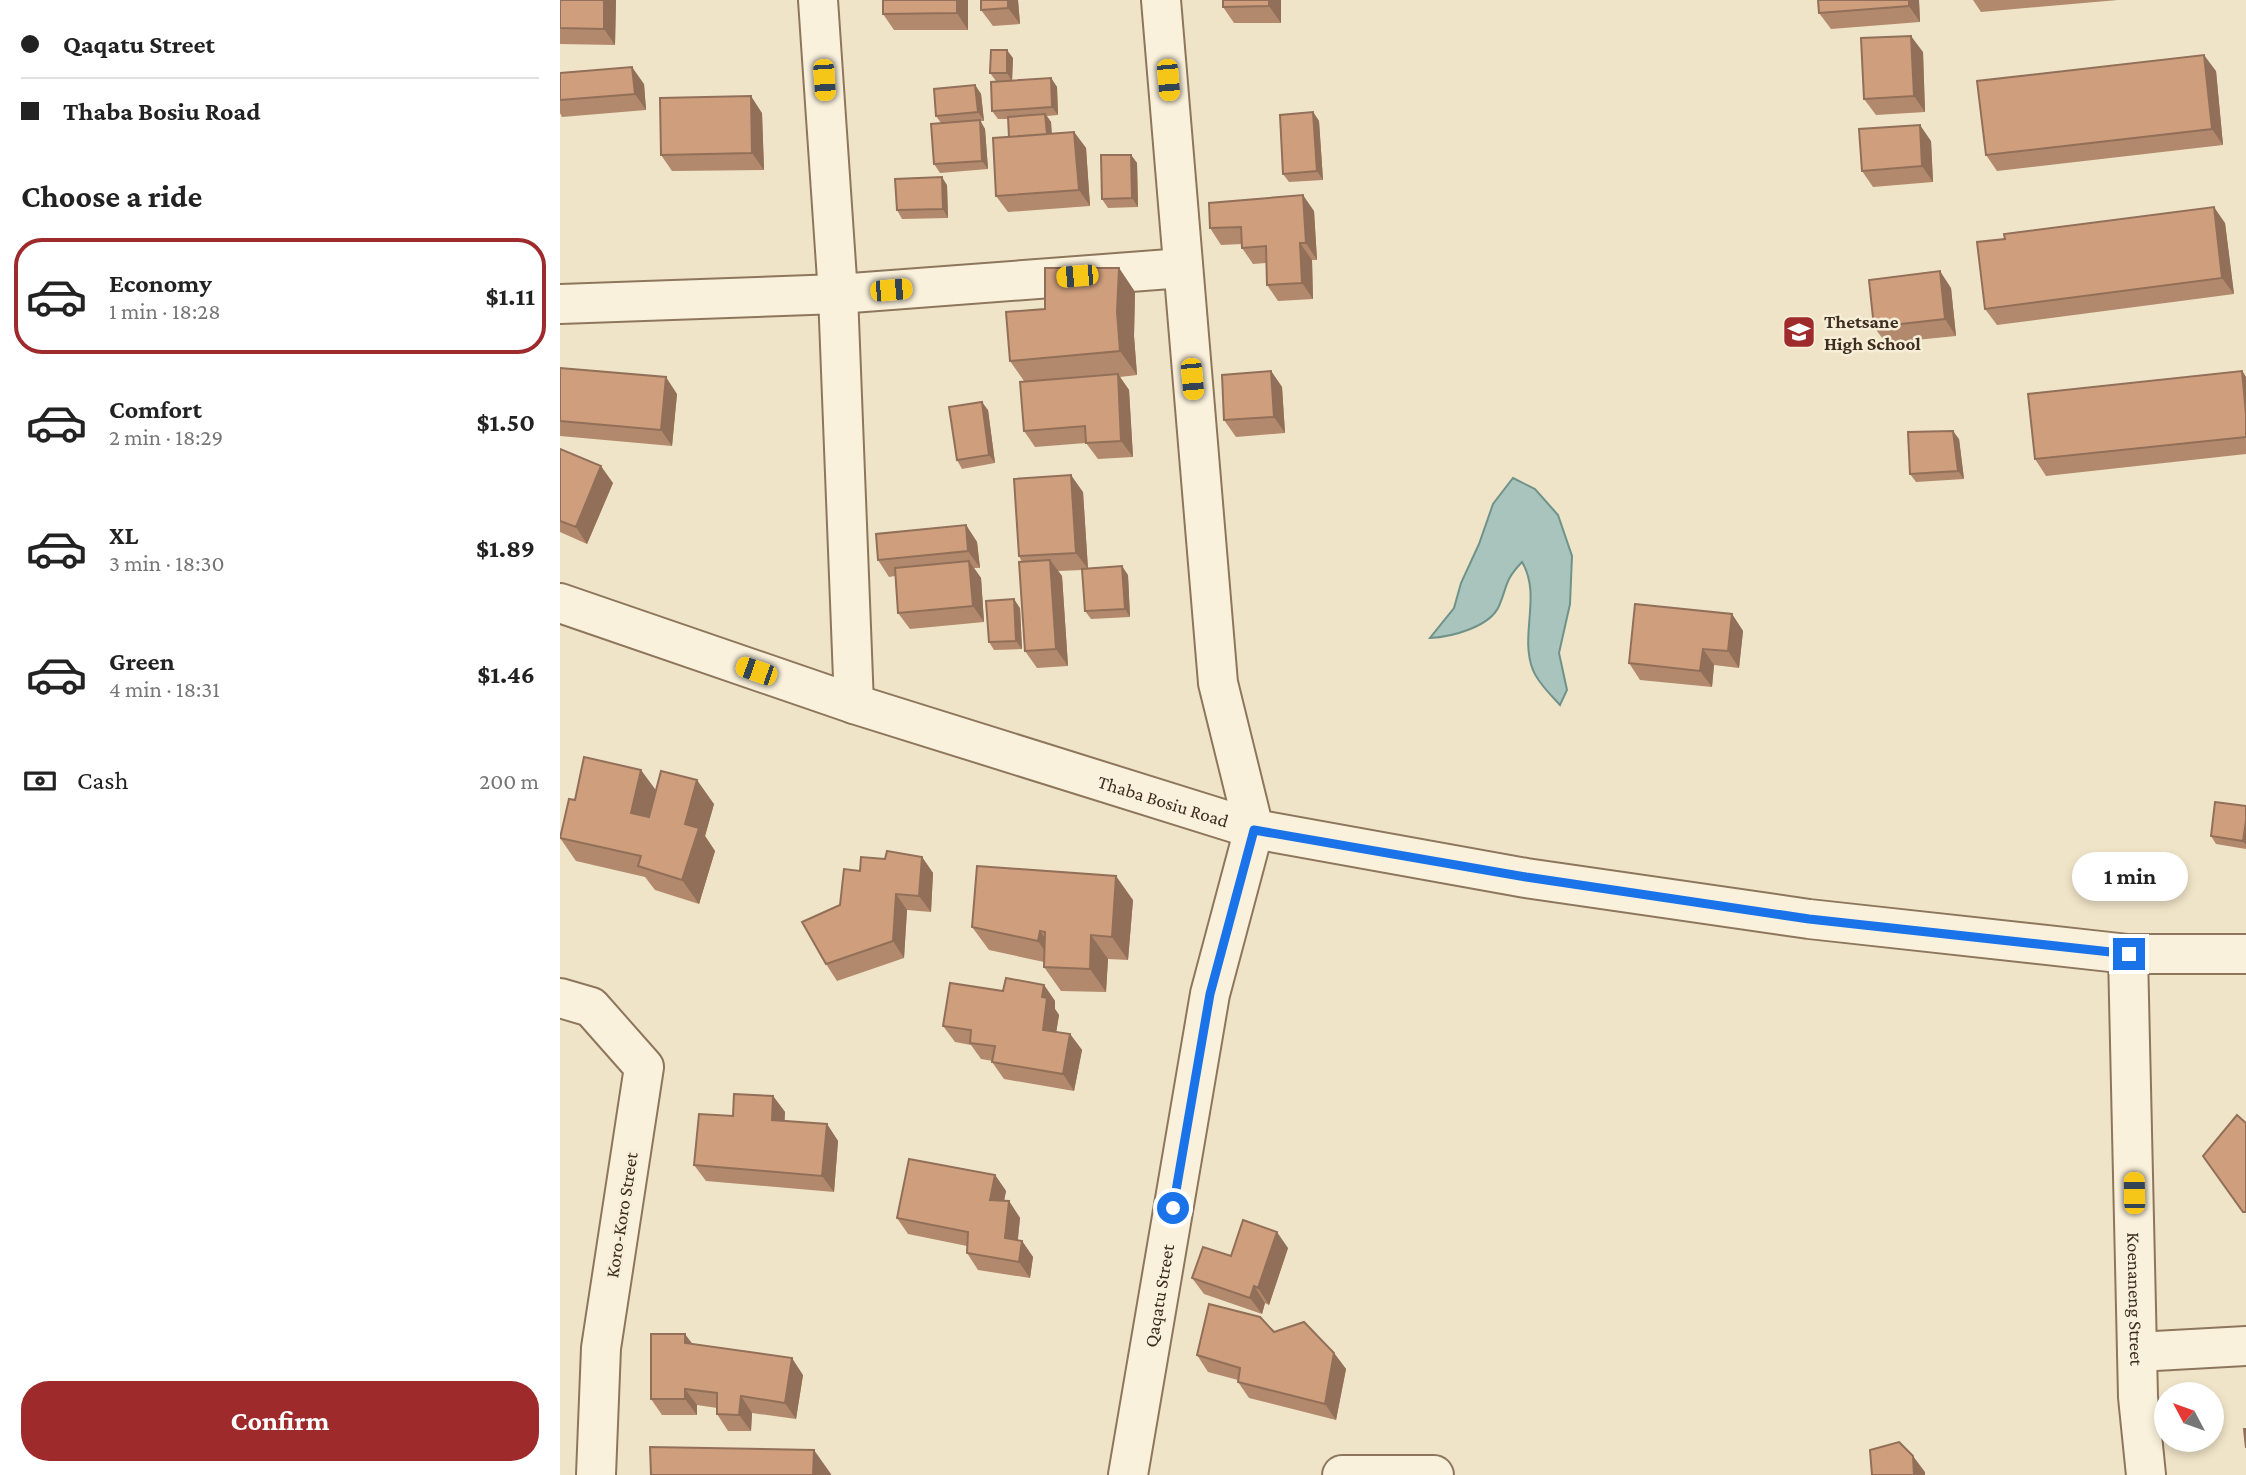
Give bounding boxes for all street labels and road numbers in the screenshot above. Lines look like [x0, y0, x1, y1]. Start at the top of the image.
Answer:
street label: Thaba Bosiu Road [1095, 771, 1231, 831]
street label: Koro-Koro Street [601, 1150, 642, 1279]
street label: Koenaneng Street [2123, 1232, 2147, 1367]
street label: Qaqatu Street [1140, 1242, 1178, 1349]

